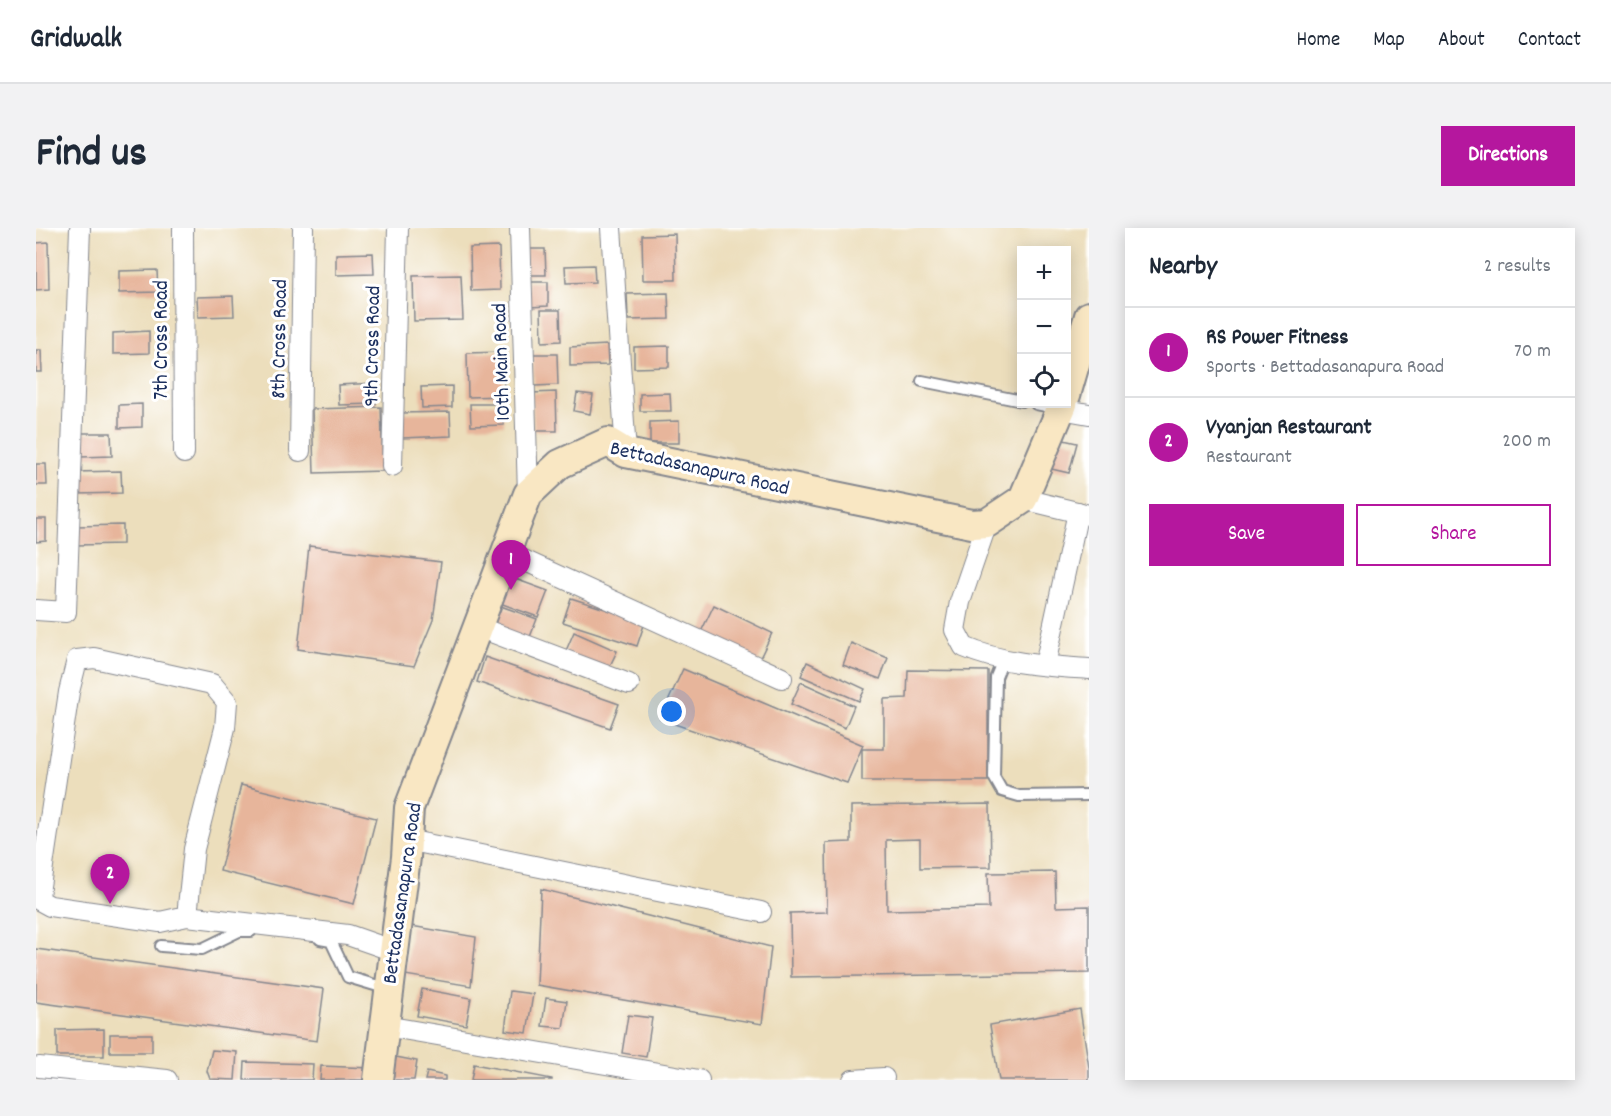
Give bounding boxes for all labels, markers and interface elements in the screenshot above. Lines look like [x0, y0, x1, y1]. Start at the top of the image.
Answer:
text: Gridwalk [30, 21, 122, 61]
text: Home [1296, 26, 1340, 56]
text: Map [1373, 26, 1405, 56]
text: About [1438, 26, 1485, 56]
text: Contact [1518, 26, 1581, 56]
text: Find us [36, 126, 147, 186]
button: Directions [1441, 126, 1575, 186]
map controls [1017, 246, 1071, 408]
button: + [1017, 246, 1071, 300]
text: Nearby [1149, 249, 1217, 286]
text: 2 results [1484, 253, 1551, 281]
street label: 8th Cross Road [265, 279, 297, 399]
street label: 7th Cross Road [148, 280, 178, 400]
street label: 9th Cross Road [358, 285, 390, 407]
button: − [1017, 300, 1071, 354]
street label: 10th Main Road [486, 302, 520, 421]
text: RS Power Fitness [1206, 323, 1349, 354]
text: 1 [1166, 338, 1171, 366]
text: 70 m [1514, 338, 1551, 366]
button: locate [1017, 354, 1071, 408]
text: Sports · Bettadasanapura Road [1206, 354, 1444, 382]
text: Vyanjan Restaurant [1206, 413, 1372, 444]
text: 2 [1164, 428, 1173, 456]
text: 200 m [1502, 428, 1551, 456]
street label: Bettadasanapura Road [607, 435, 792, 505]
text: Restaurant [1206, 444, 1292, 472]
button: Save [1149, 504, 1344, 566]
button: Share [1356, 504, 1551, 566]
pin: 1 [492, 540, 530, 590]
your location [657, 697, 686, 726]
street label: Bettadasanapura Road [376, 801, 432, 986]
pin: 2 [90, 854, 130, 904]

